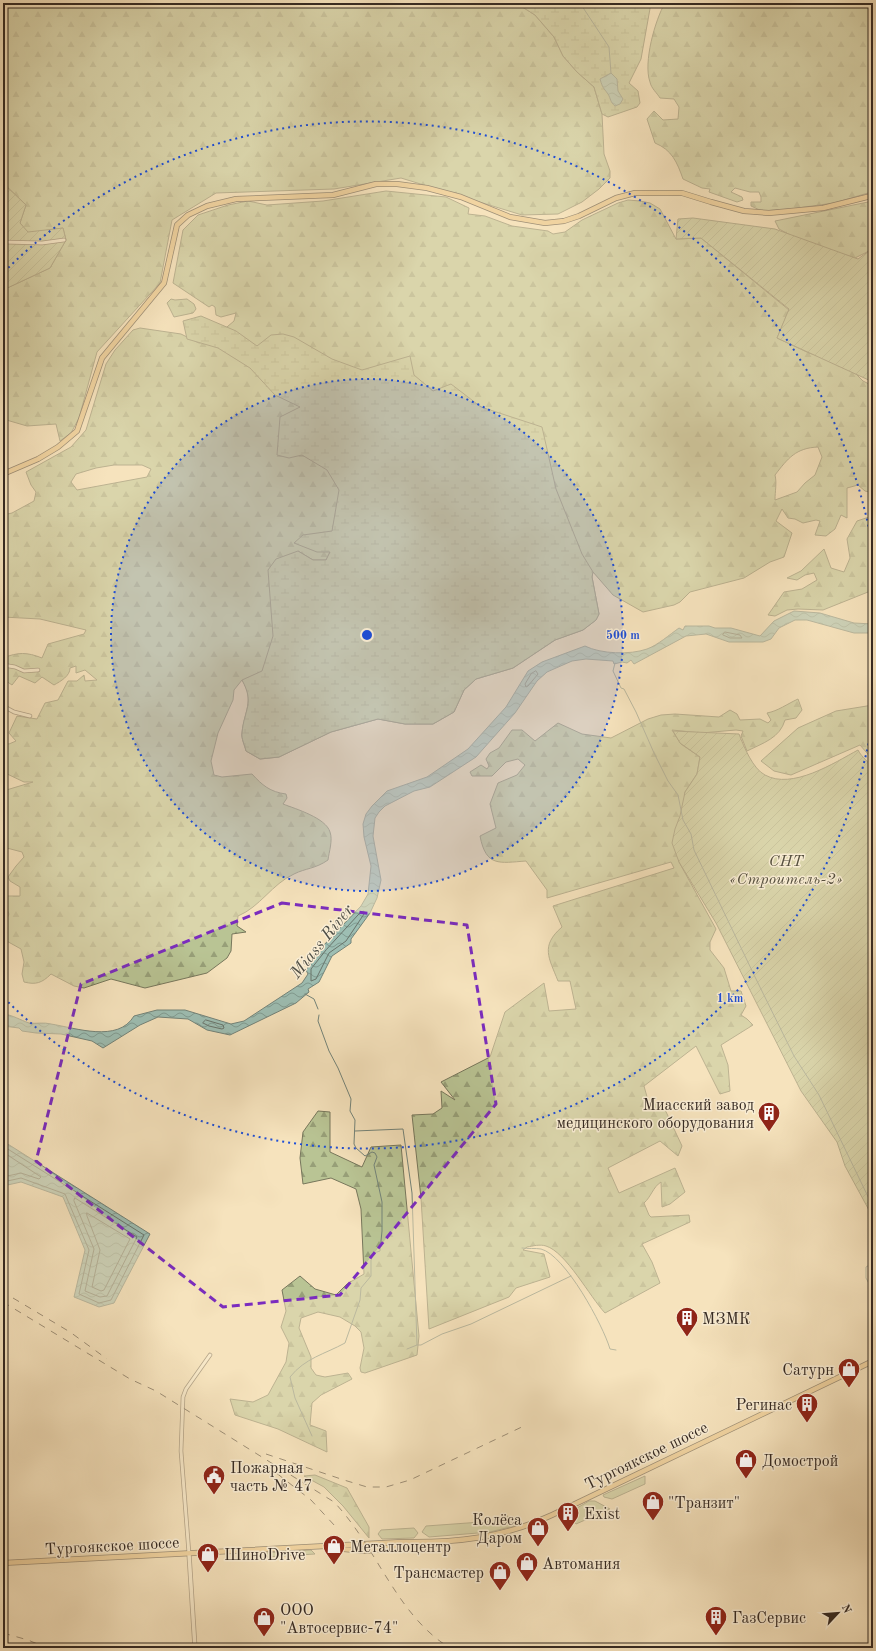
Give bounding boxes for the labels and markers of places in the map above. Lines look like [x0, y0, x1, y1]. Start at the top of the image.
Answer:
centre of rings [360, 628, 374, 642]
place label: Миасский завод медицинского оборудования [557, 1098, 754, 1132]
building icon: Миасский завод медицинского оборудования [756, 1100, 782, 1133]
building icon: МЗМК [674, 1305, 700, 1338]
place label: МЗМК [702, 1312, 751, 1328]
shop icon: Сатурн [836, 1356, 862, 1389]
place label: Сатурн [782, 1363, 834, 1379]
building icon: Регинас [794, 1391, 820, 1424]
place label: Регинас [735, 1398, 792, 1414]
shop icon: Домострой [733, 1447, 759, 1480]
place label: Домострой [762, 1454, 838, 1470]
place label: Пожарная часть № 47 [230, 1461, 313, 1495]
public building icon: Пожарная часть № 47 [201, 1463, 227, 1496]
shop icon: "Транзит" [640, 1489, 666, 1522]
place label: "Транзит" [668, 1496, 740, 1512]
building icon: Exist [555, 1500, 581, 1533]
place label: Exist [584, 1507, 621, 1523]
place label: Колёса Даром [472, 1513, 522, 1547]
shop icon: Колёса Даром [525, 1515, 551, 1548]
shop icon: Металлоцентр [321, 1533, 347, 1566]
place label: Металлоцентр [350, 1540, 451, 1556]
shop icon: ШиноDrive [195, 1541, 221, 1574]
place label: ШиноDrive [224, 1548, 305, 1564]
shop icon: Автомания [514, 1550, 540, 1583]
place label: Автомания [542, 1557, 620, 1573]
shop icon: Трансмастер [487, 1559, 513, 1592]
place label: Трансмастер [393, 1566, 484, 1582]
place label: ООО "Автосервис-74" [280, 1603, 398, 1637]
building icon: ГазСервис [703, 1604, 729, 1637]
shop icon: ООО "Автосервис-74" [251, 1605, 277, 1638]
place label: ГазСервис [732, 1611, 806, 1627]

